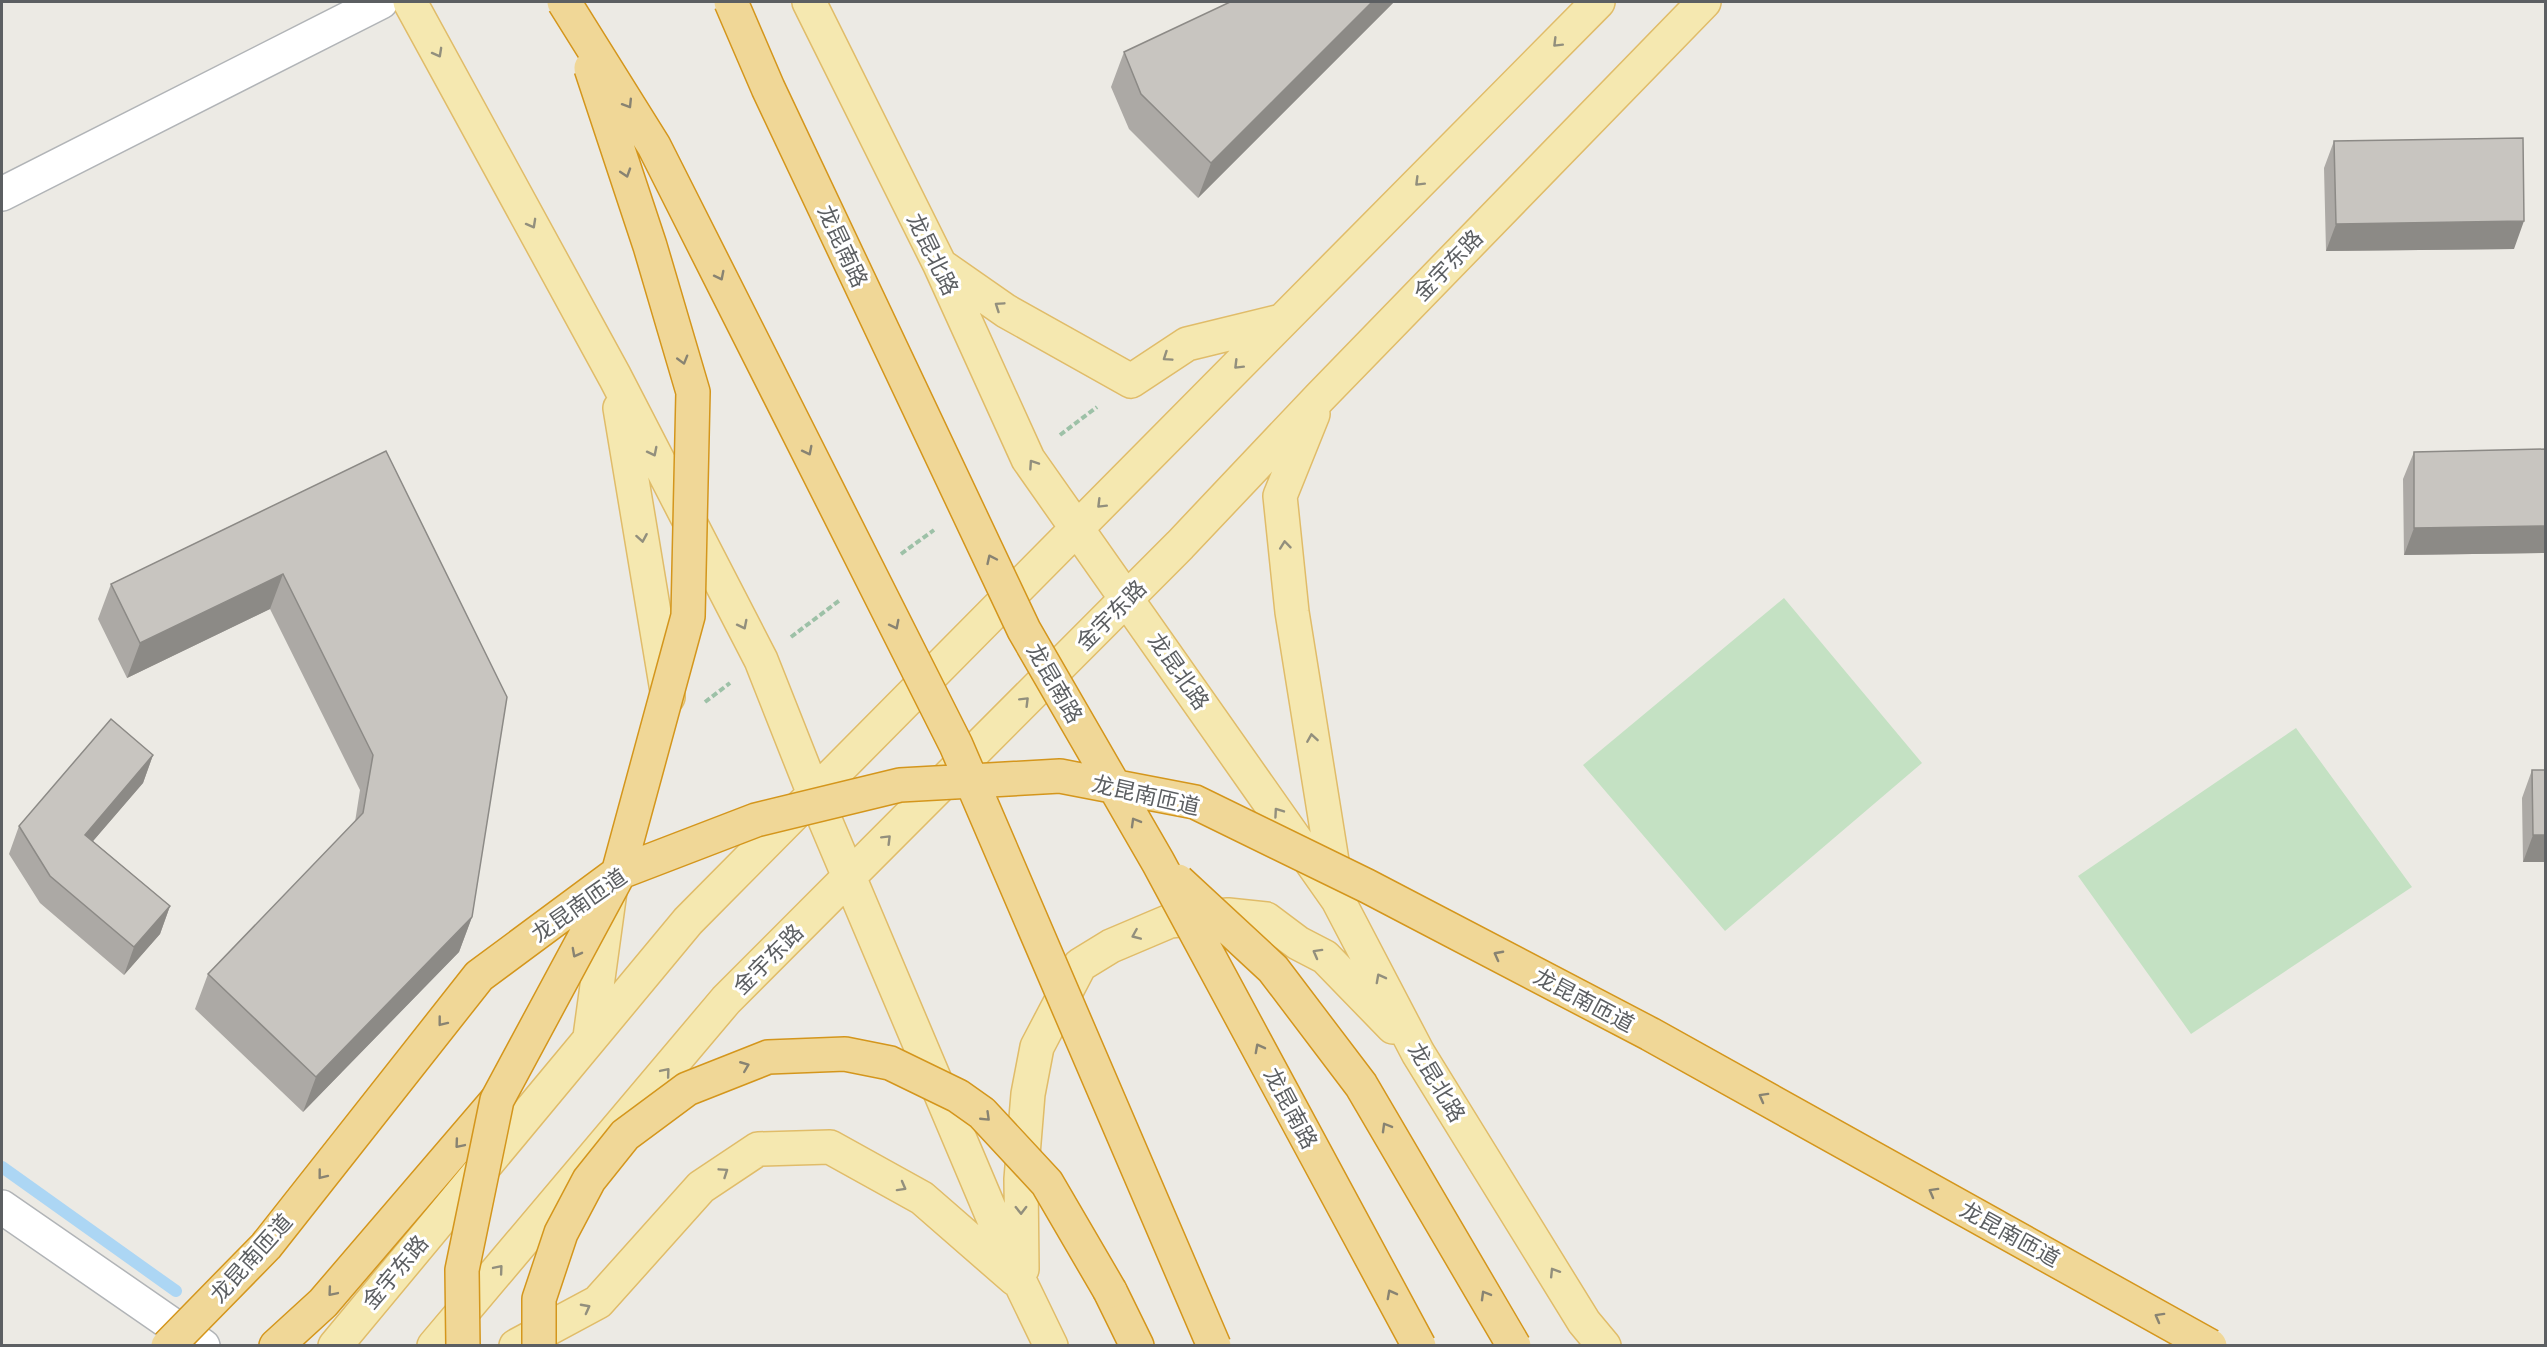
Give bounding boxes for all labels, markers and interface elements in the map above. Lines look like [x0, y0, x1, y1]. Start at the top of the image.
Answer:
one-way arrow [1553, 36, 1564, 47]
one-way arrow [431, 47, 442, 57]
one-way arrow [621, 98, 632, 109]
one-way arrow [619, 167, 631, 178]
one-way arrow [1416, 174, 1427, 185]
street label: 龙昆南路 [810, 199, 876, 293]
street label: 龙昆北路 [899, 207, 967, 301]
one-way arrow [525, 218, 536, 228]
street label: 金宇东路 [1406, 222, 1490, 308]
one-way arrow [713, 270, 724, 281]
one-way arrow [994, 302, 1005, 313]
one-way arrow [1163, 350, 1173, 362]
one-way arrow [676, 354, 688, 365]
one-way arrow [1234, 359, 1245, 369]
one-way arrow [800, 444, 812, 455]
one-way arrow [646, 445, 658, 456]
one-way arrow [1029, 459, 1040, 470]
one-way arrow [1097, 496, 1108, 507]
one-way arrow [635, 532, 648, 542]
one-way arrow [1279, 541, 1292, 550]
one-way arrow [986, 555, 998, 566]
street label: 金宇东路 [1069, 573, 1153, 657]
one-way arrow [888, 618, 900, 629]
one-way arrow [735, 619, 747, 630]
street label: 龙昆北路 [1141, 626, 1217, 716]
street label: 龙昆南路 [1019, 637, 1091, 729]
one-way arrow [1017, 698, 1028, 709]
one-way arrow [1306, 734, 1319, 744]
street label: 龙昆南匝道 [1089, 767, 1203, 823]
one-way arrow [1274, 808, 1285, 819]
one-way arrow [1131, 818, 1142, 828]
one-way arrow [880, 836, 891, 846]
street label: 龙昆南匝道 [525, 860, 633, 950]
street label: 金宇东路 [726, 917, 810, 1001]
one-way arrow [1131, 928, 1142, 940]
one-way arrow [572, 947, 583, 958]
one-way arrow [1313, 949, 1323, 960]
one-way arrow [1494, 951, 1505, 962]
street label: 龙昆南匝道 [1528, 960, 1640, 1040]
one-way arrow [1375, 973, 1387, 984]
one-way arrow [439, 1015, 450, 1026]
street label: 龙昆北路 [1401, 1036, 1473, 1128]
one-way arrow [1255, 1044, 1266, 1055]
one-way arrow [739, 1061, 750, 1073]
street label: 龙昆南路 [1256, 1062, 1326, 1154]
one-way arrow [659, 1068, 670, 1079]
one-way arrow [1758, 1093, 1769, 1104]
one-way arrow [979, 1110, 989, 1121]
one-way arrow [1381, 1123, 1393, 1133]
one-way arrow [455, 1137, 466, 1148]
one-way arrow [717, 1168, 728, 1179]
one-way arrow [318, 1169, 329, 1180]
one-way arrow [895, 1180, 906, 1191]
one-way arrow [1929, 1188, 1939, 1199]
street label: 龙昆南匝道 [1954, 1193, 2066, 1275]
street label: 龙昆南匝道 [202, 1206, 300, 1310]
one-way arrow [1015, 1206, 1027, 1215]
street label: 金宇东路 [354, 1228, 436, 1316]
one-way arrow [492, 1265, 503, 1276]
one-way arrow [1549, 1268, 1561, 1278]
one-way arrow [328, 1285, 339, 1296]
one-way arrow [1387, 1290, 1398, 1300]
one-way arrow [1480, 1291, 1492, 1301]
one-way arrow [579, 1304, 590, 1315]
one-way arrow [2154, 1313, 2165, 1324]

